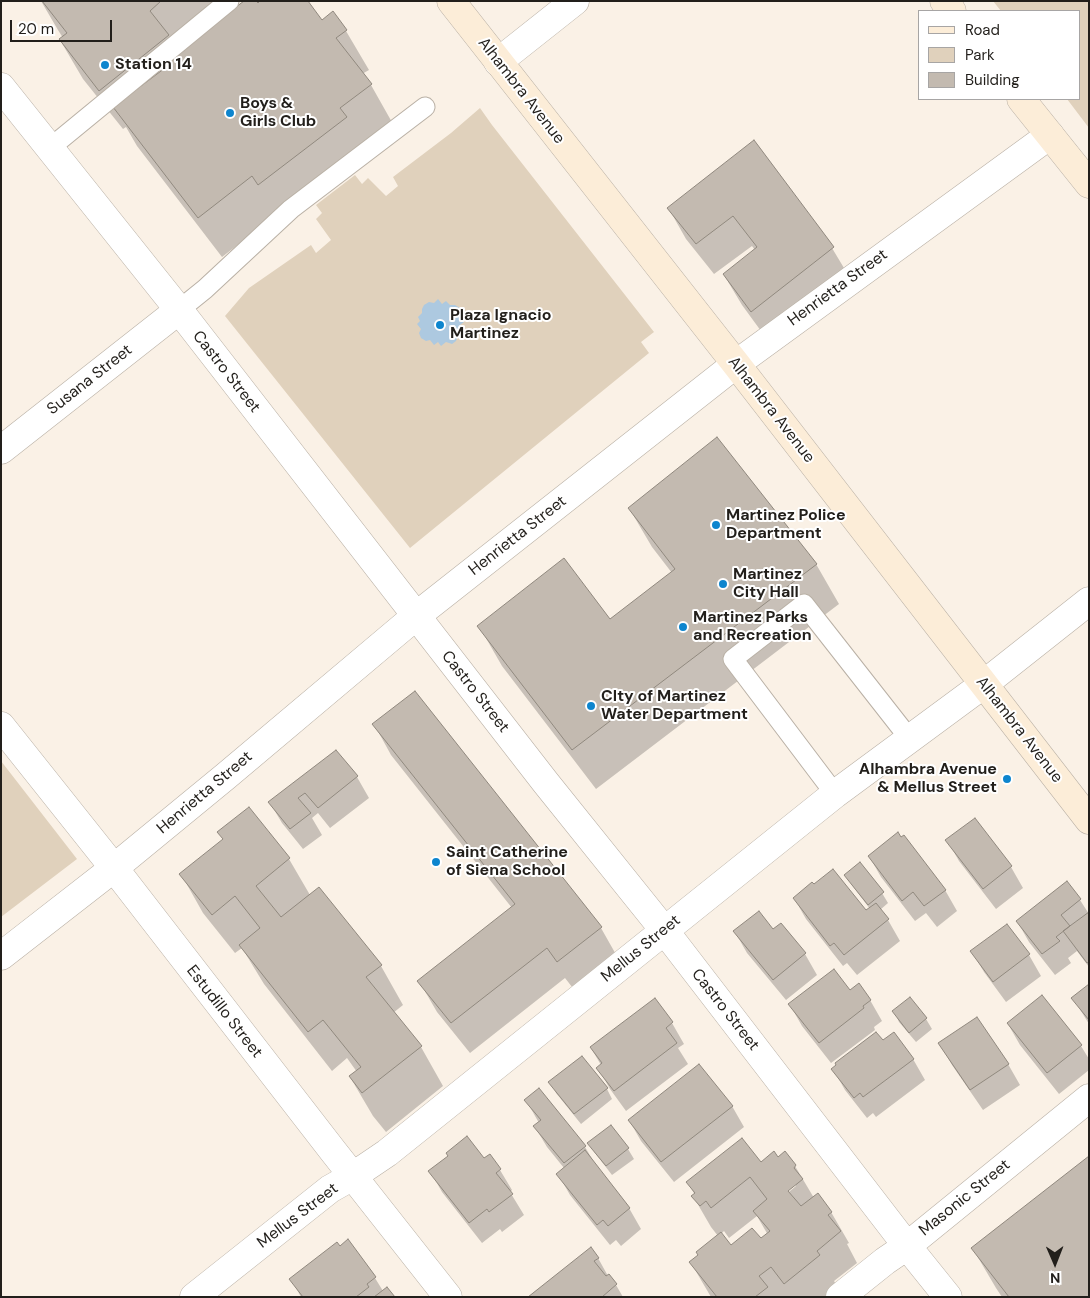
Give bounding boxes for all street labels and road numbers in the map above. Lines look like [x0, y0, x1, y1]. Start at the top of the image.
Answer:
street label: Alhambra Avenue [474, 34, 568, 148]
street label: Henrietta Street [784, 245, 892, 331]
street label: Castro Street [188, 327, 264, 417]
street label: Susana Street [44, 341, 136, 419]
street label: Alhambra Avenue [724, 353, 818, 467]
street label: Henrietta Street [465, 492, 571, 580]
street label: Castro Street [437, 647, 513, 737]
street label: Alhambra Avenue [972, 673, 1066, 787]
street label: Henrietta Street [153, 748, 257, 838]
street label: Mellus Street [597, 911, 685, 987]
street label: Estudillo Street [182, 962, 266, 1062]
street label: Castro Street [687, 965, 763, 1055]
street label: Masonic Street [916, 1155, 1014, 1241]
street label: Mellus Street [254, 1179, 342, 1253]

